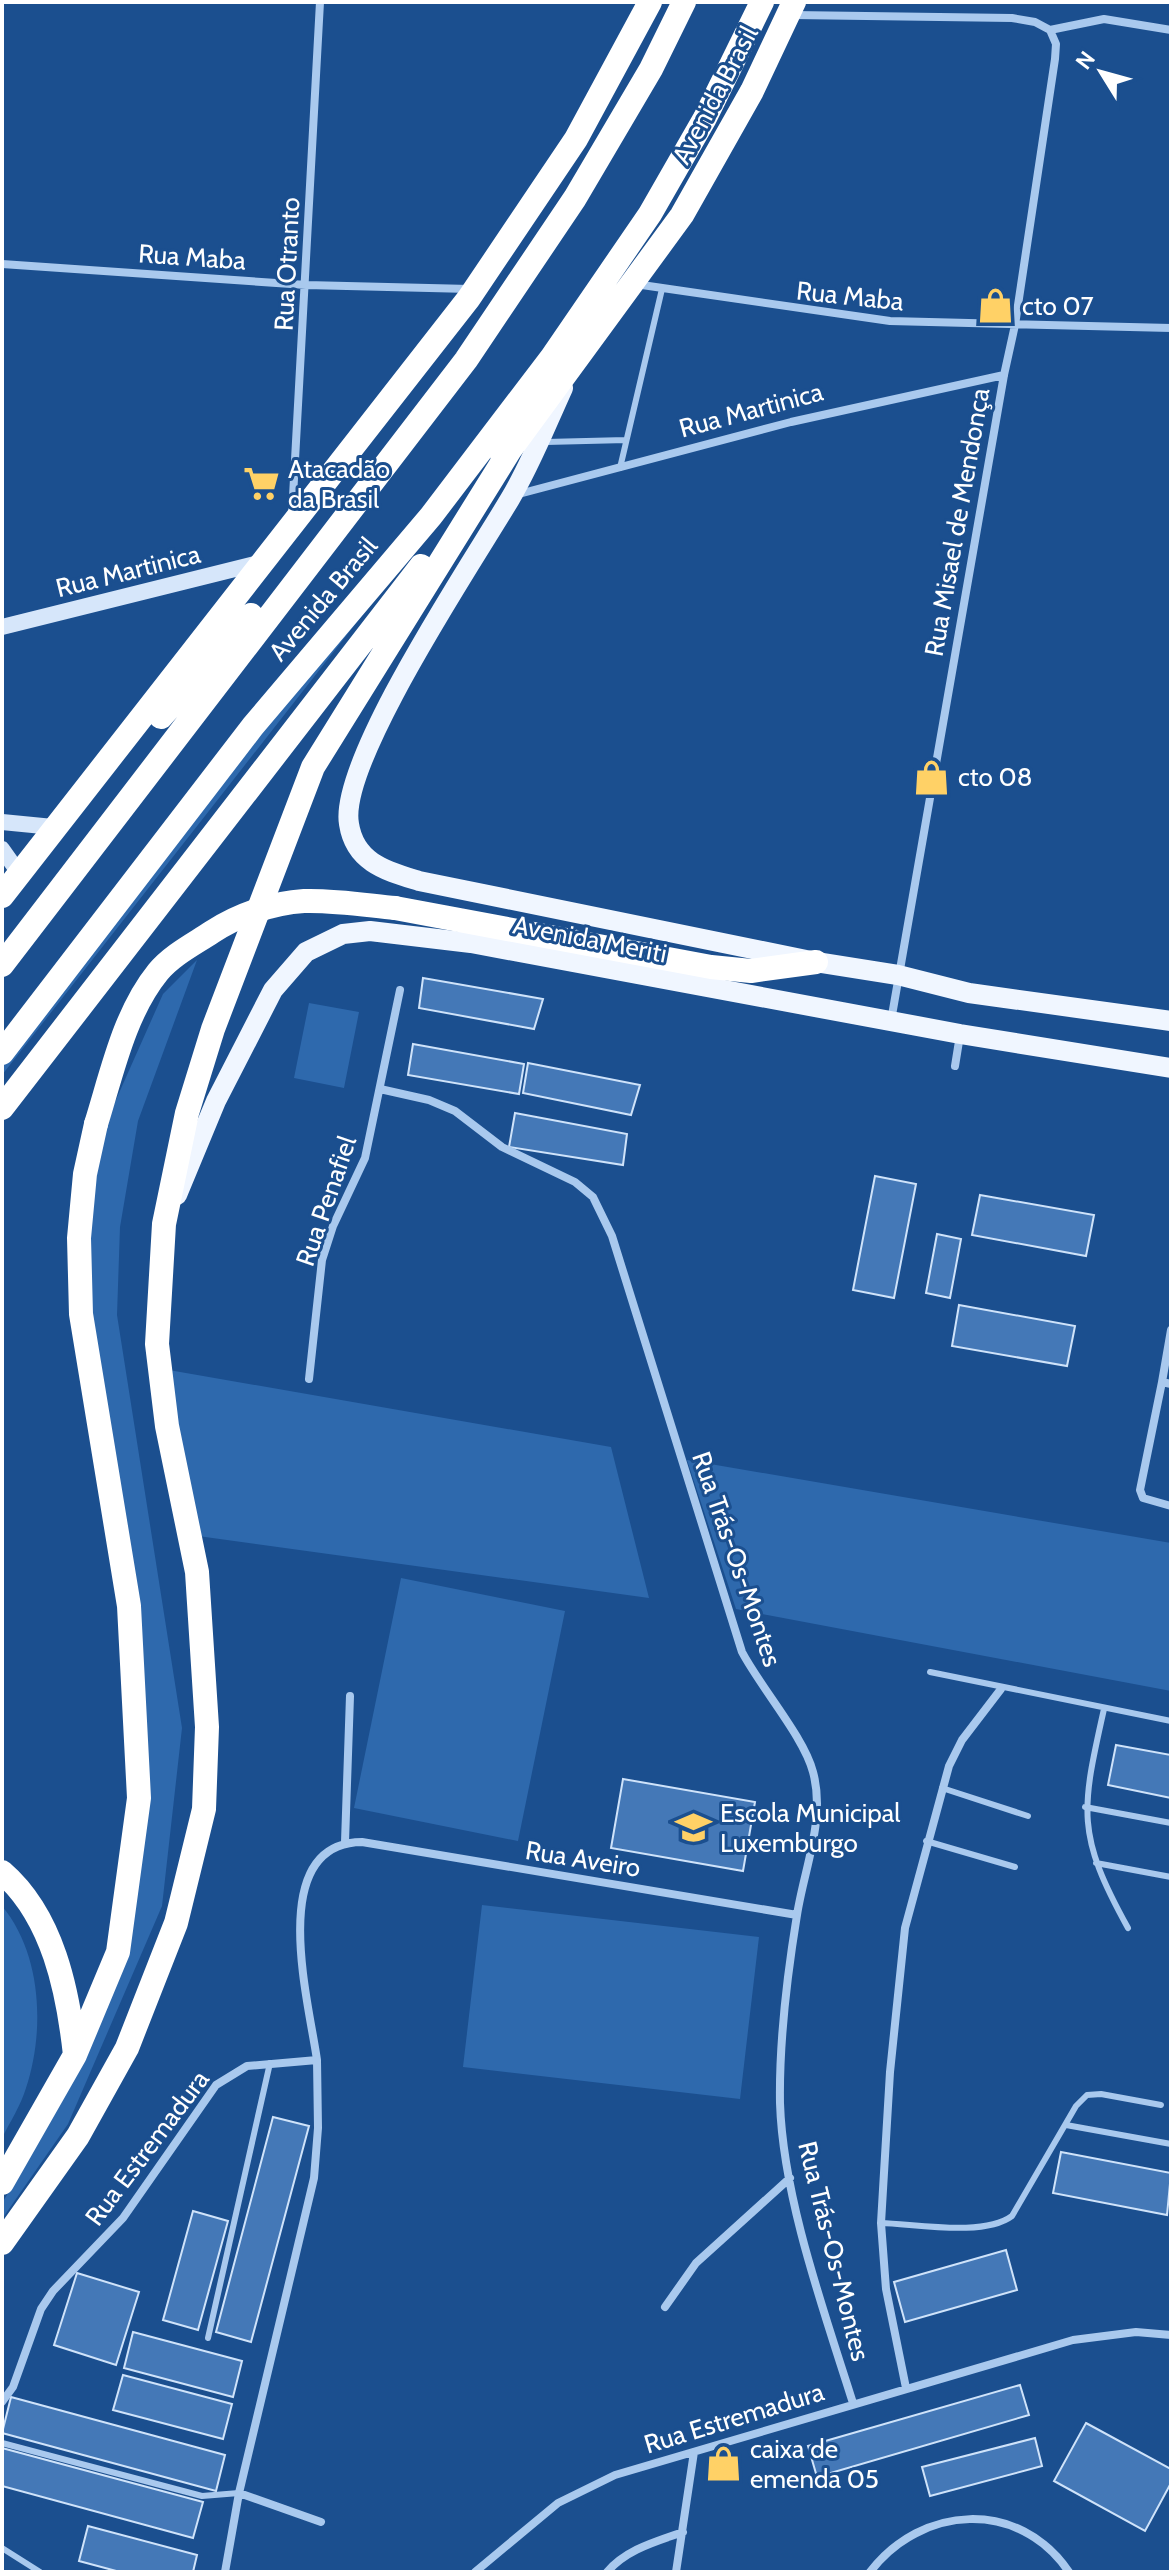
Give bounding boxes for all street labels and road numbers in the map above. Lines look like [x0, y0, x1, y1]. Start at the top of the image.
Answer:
street label: Avenida Brasil [665, 20, 765, 170]
street label: Rua Otranto [268, 196, 306, 332]
street label: Rua Maba [137, 237, 247, 277]
street label: Rua Maba [795, 274, 906, 318]
street label: Rua Martinica [676, 375, 827, 445]
street label: Rua Misael de Mendonça [918, 385, 996, 659]
street label: Avenida Brasil [262, 530, 384, 668]
street label: Rua Martinica [53, 537, 204, 604]
street label: Avenida Meriti [510, 908, 670, 970]
street label: Rua Penafiel [289, 1132, 363, 1270]
street label: Rua Trás-Os-Montes [685, 1447, 789, 1671]
street label: Rua Aveiro [523, 1834, 643, 1884]
street label: Rua Estremadura [78, 2064, 216, 2232]
street label: Rua Trás-Os-Montes [791, 2138, 877, 2364]
street label: Rua Estremadura [640, 2375, 828, 2461]

